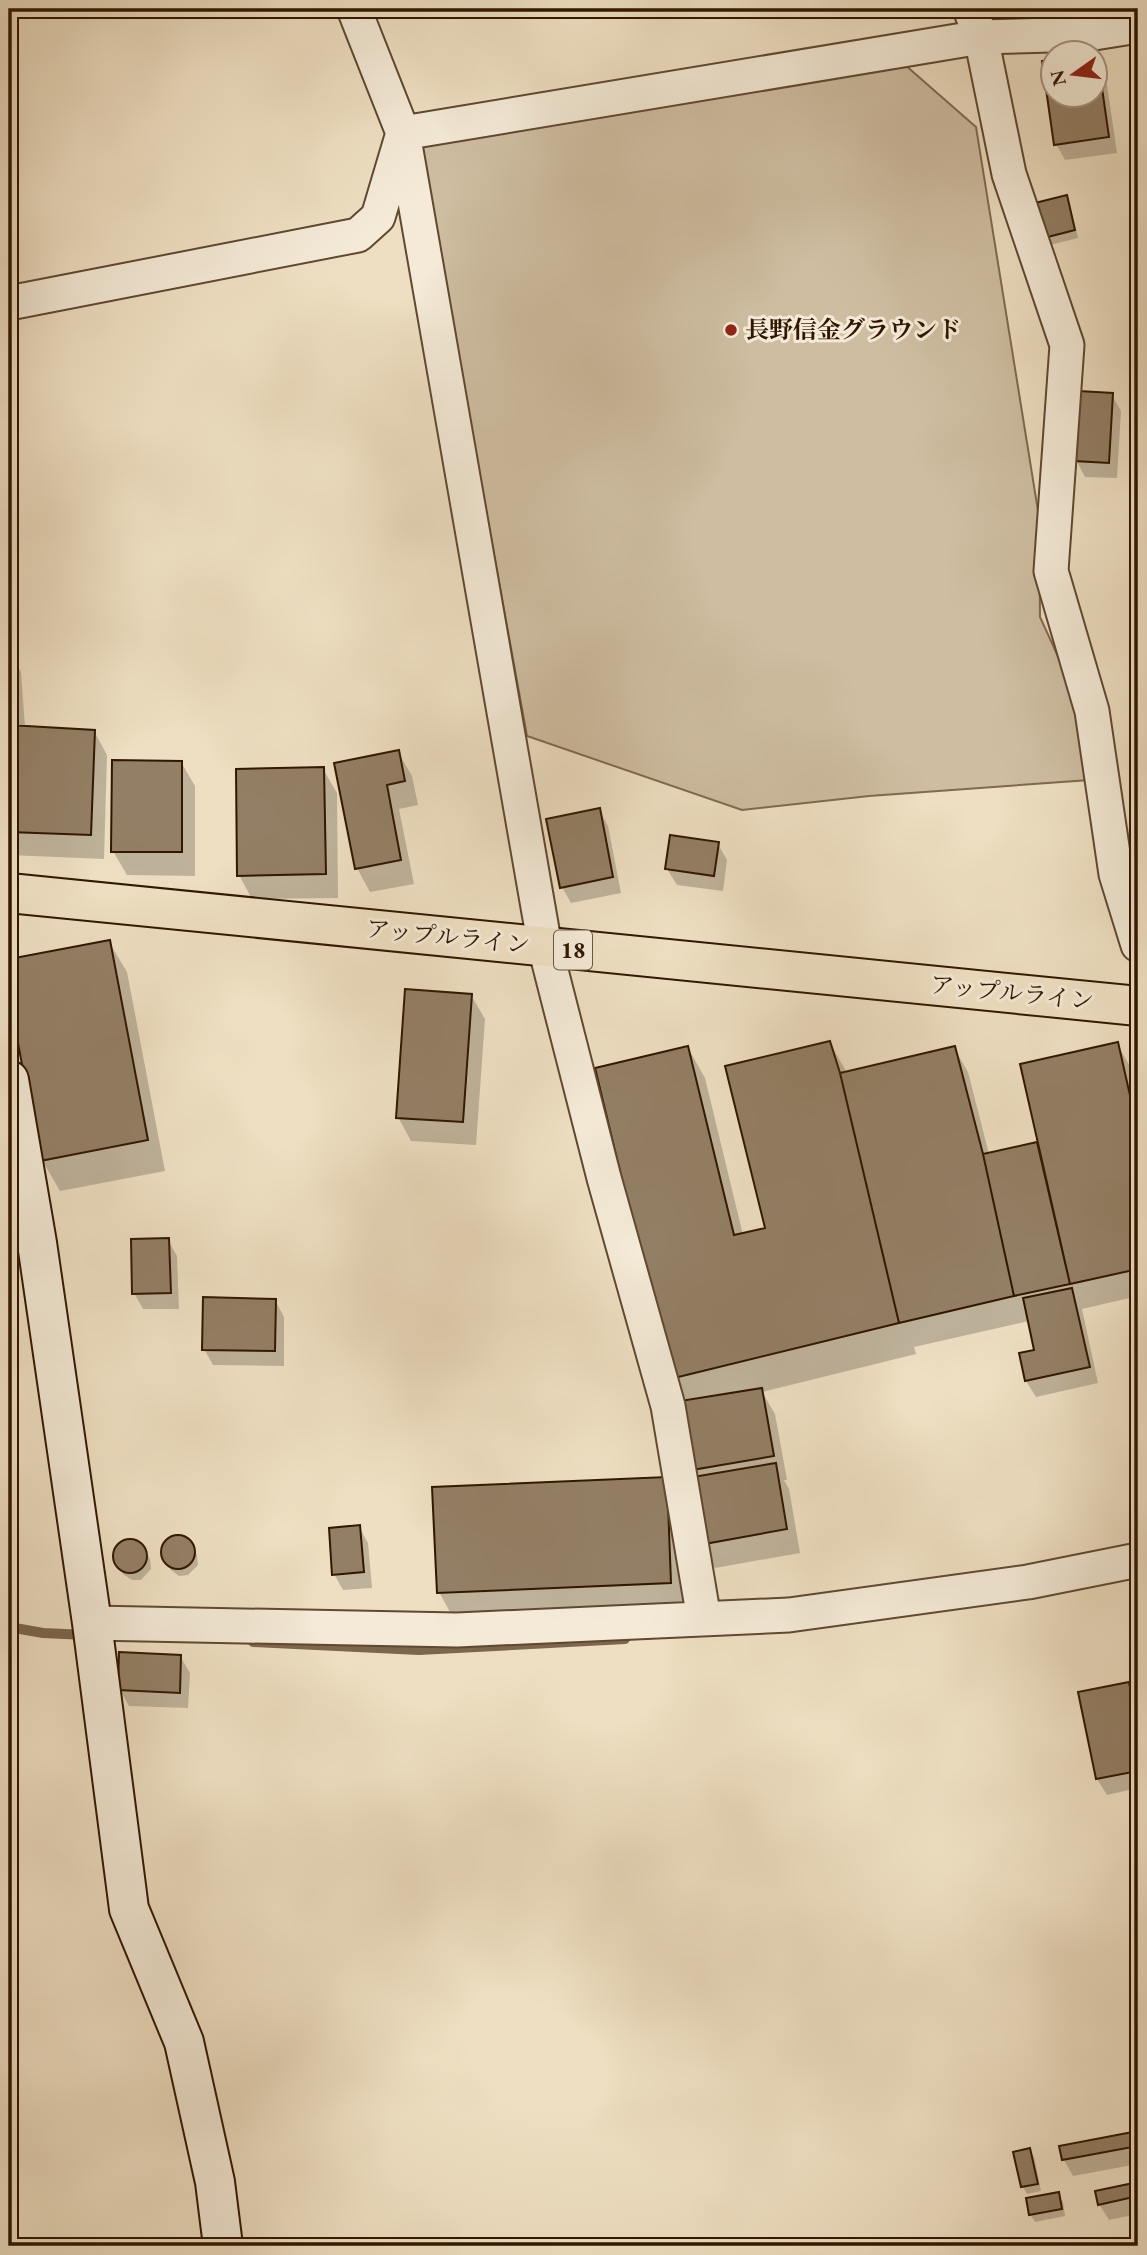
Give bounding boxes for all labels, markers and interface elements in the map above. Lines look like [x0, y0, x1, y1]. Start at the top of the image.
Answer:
north arrow [1038, 38, 1108, 108]
text: N [1044, 67, 1072, 88]
place label: 長野信金グラウンド [745, 314, 961, 345]
marker: 長野信金グラウンド [723, 322, 739, 338]
street label: アップルライン [365, 912, 532, 961]
road number: 18 [554, 931, 592, 970]
street label: アップルライン [929, 968, 1096, 1017]

